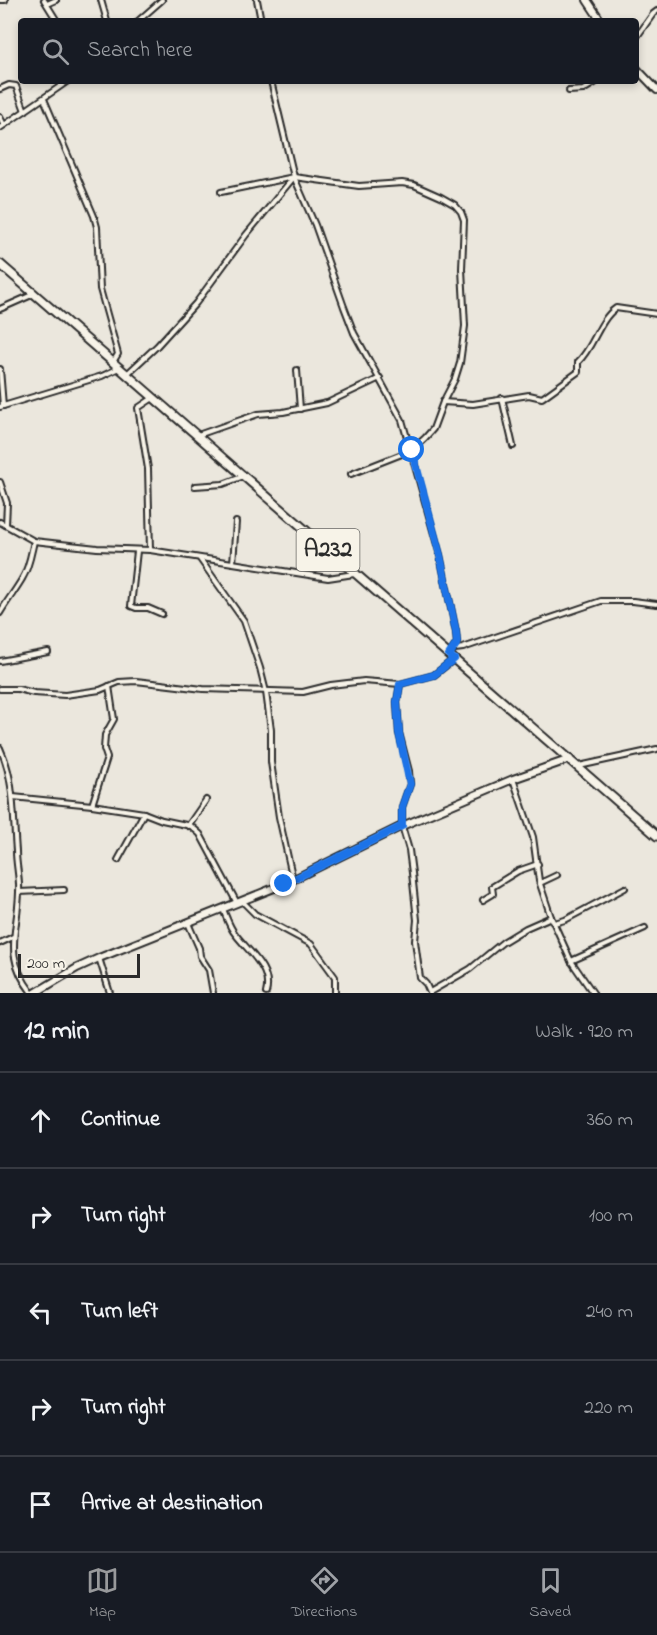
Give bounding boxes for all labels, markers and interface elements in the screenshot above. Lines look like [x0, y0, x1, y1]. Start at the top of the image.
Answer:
search box [18, 18, 639, 84]
icon: search [39, 35, 72, 68]
text: Search here [87, 35, 192, 67]
route start [398, 436, 424, 462]
road number: A232 [296, 529, 360, 571]
route end [270, 870, 296, 896]
scale bar [18, 951, 140, 978]
text: 200 m [27, 952, 65, 976]
text: 12 min [24, 1013, 89, 1051]
text: Walk · 920 m [535, 1018, 633, 1047]
icon: ahead [24, 1104, 57, 1137]
text: Continue [81, 1104, 160, 1136]
text: 360 m [587, 1106, 633, 1135]
icon: right [24, 1200, 57, 1233]
text: Turn right [81, 1200, 166, 1232]
text: 100 m [589, 1202, 633, 1231]
icon: left [24, 1296, 57, 1329]
text: Turn left [81, 1296, 158, 1328]
text: 240 m [586, 1298, 633, 1327]
icon: right [24, 1392, 57, 1425]
text: Turn right [81, 1392, 166, 1424]
text: 220 m [584, 1394, 633, 1423]
icon: arrive [24, 1488, 57, 1521]
text: Arrive at destination [81, 1488, 263, 1520]
tab: Map [86, 1564, 119, 1624]
tab: Directions [291, 1564, 357, 1624]
tab: Saved [529, 1564, 571, 1624]

